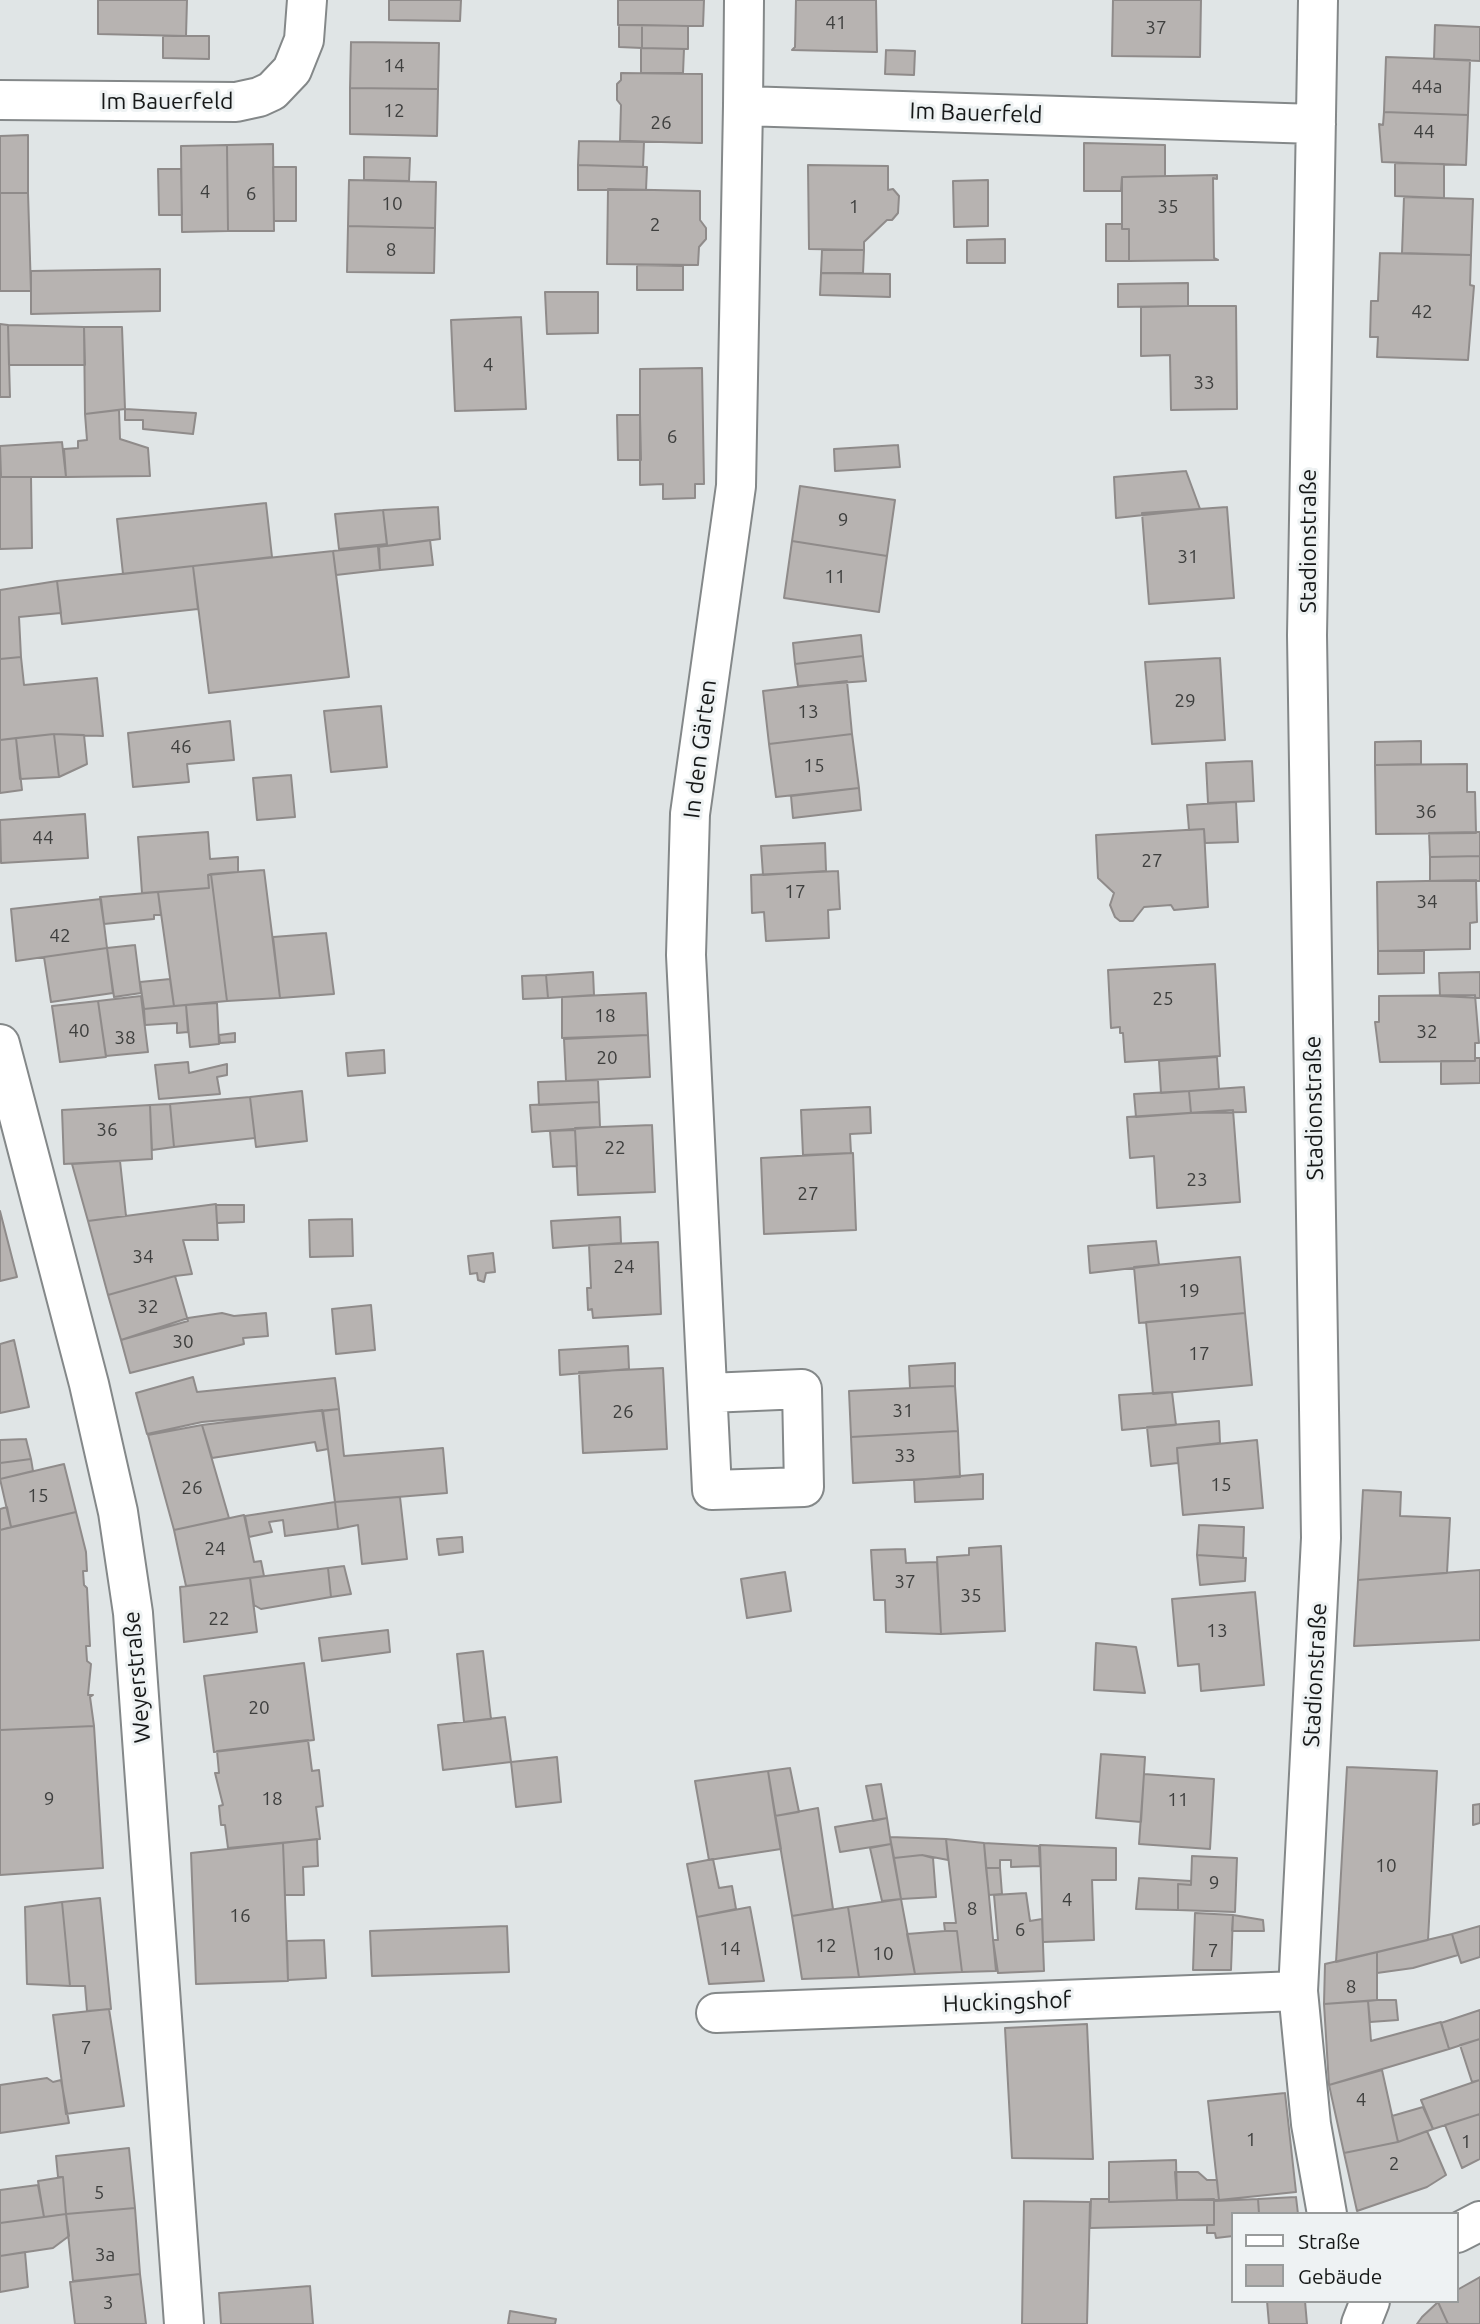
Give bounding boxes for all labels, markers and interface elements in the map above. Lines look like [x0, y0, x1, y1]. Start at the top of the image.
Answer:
house number: 41 [825, 12, 847, 34]
house number: 37 [1145, 17, 1167, 39]
house number: 14 [383, 55, 405, 77]
house number: 44a [1411, 76, 1443, 98]
street label: Im Bauerfeld [101, 87, 233, 115]
street label: Im Bauerfeld [909, 97, 1043, 129]
house number: 12 [383, 100, 405, 122]
house number: 26 [650, 112, 672, 134]
house number: 44 [1413, 121, 1435, 143]
house number: 4 [200, 181, 210, 203]
house number: 6 [246, 183, 256, 205]
house number: 10 [381, 193, 403, 215]
house number: 1 [849, 196, 859, 218]
house number: 35 [1157, 196, 1179, 218]
house number: 2 [650, 214, 660, 236]
house number: 8 [386, 239, 396, 261]
house number: 42 [1411, 301, 1433, 323]
house number: 4 [483, 354, 493, 376]
house number: 33 [1193, 372, 1215, 394]
house number: 6 [667, 426, 677, 448]
street label: Stadionstraße [1294, 469, 1322, 613]
house number: 9 [838, 509, 848, 531]
house number: 31 [1177, 546, 1199, 568]
house number: 11 [824, 566, 846, 588]
street label: In den Gärten [678, 678, 722, 820]
house number: 29 [1174, 690, 1196, 712]
house number: 13 [797, 701, 819, 723]
house number: 46 [170, 736, 192, 758]
house number: 15 [803, 755, 825, 777]
house number: 36 [1415, 801, 1437, 823]
house number: 44 [32, 827, 54, 849]
house number: 27 [1141, 850, 1163, 872]
house number: 17 [784, 881, 806, 903]
house number: 34 [1416, 891, 1438, 913]
house number: 42 [49, 925, 71, 947]
house number: 25 [1152, 988, 1174, 1010]
house number: 18 [594, 1005, 616, 1027]
house number: 40 [68, 1020, 90, 1042]
house number: 32 [1416, 1021, 1438, 1043]
house number: 38 [114, 1027, 136, 1049]
street label: Stadionstraße [1299, 1035, 1329, 1181]
house number: 20 [596, 1047, 618, 1069]
house number: 36 [96, 1119, 118, 1141]
house number: 22 [604, 1137, 626, 1159]
house number: 23 [1186, 1169, 1208, 1191]
house number: 27 [797, 1183, 819, 1205]
house number: 34 [132, 1246, 154, 1268]
house number: 24 [613, 1256, 635, 1278]
house number: 19 [1178, 1280, 1200, 1302]
house number: 32 [137, 1296, 159, 1318]
house number: 30 [172, 1331, 194, 1353]
house number: 17 [1188, 1343, 1210, 1365]
house number: 31 [892, 1400, 914, 1422]
house number: 26 [612, 1401, 634, 1423]
house number: 33 [894, 1445, 916, 1467]
house number: 15 [1210, 1474, 1232, 1496]
house number: 26 [181, 1477, 203, 1499]
house number: 15 [27, 1485, 49, 1507]
house number: 24 [204, 1538, 226, 1560]
house number: 37 [894, 1571, 916, 1593]
house number: 35 [960, 1585, 982, 1607]
street label: Stadionstraße [1297, 1602, 1333, 1748]
house number: 22 [208, 1608, 230, 1630]
street label: Weyerstraße [117, 1610, 157, 1744]
house number: 13 [1206, 1620, 1228, 1642]
house number: 20 [248, 1697, 270, 1719]
house number: 9 [44, 1788, 54, 1810]
house number: 18 [261, 1788, 283, 1810]
house number: 11 [1167, 1789, 1189, 1811]
house number: 10 [1375, 1855, 1397, 1877]
house number: 9 [1209, 1872, 1219, 1894]
house number: 4 [1062, 1889, 1072, 1911]
house number: 8 [967, 1898, 977, 1920]
house number: 16 [229, 1905, 251, 1927]
house number: 6 [1015, 1919, 1025, 1941]
house number: 12 [815, 1935, 837, 1957]
house number: 14 [719, 1938, 741, 1960]
house number: 7 [1208, 1940, 1218, 1962]
house number: 10 [872, 1943, 894, 1965]
house number: 8 [1346, 1976, 1356, 1998]
street label: Huckingshof [942, 1986, 1072, 2018]
house number: 7 [81, 2037, 91, 2059]
house number: 4 [1356, 2089, 1366, 2111]
house number: 1 [1246, 2129, 1256, 2151]
house number: 1 [1461, 2131, 1471, 2153]
house number: 2 [1389, 2153, 1399, 2175]
house number: 5 [94, 2182, 104, 2204]
legend [1232, 2212, 1459, 2303]
text: Straße [1298, 2229, 1360, 2253]
house number: 3a [95, 2244, 115, 2266]
text: Gebäude [1298, 2264, 1382, 2288]
house number: 3 [103, 2292, 113, 2314]

